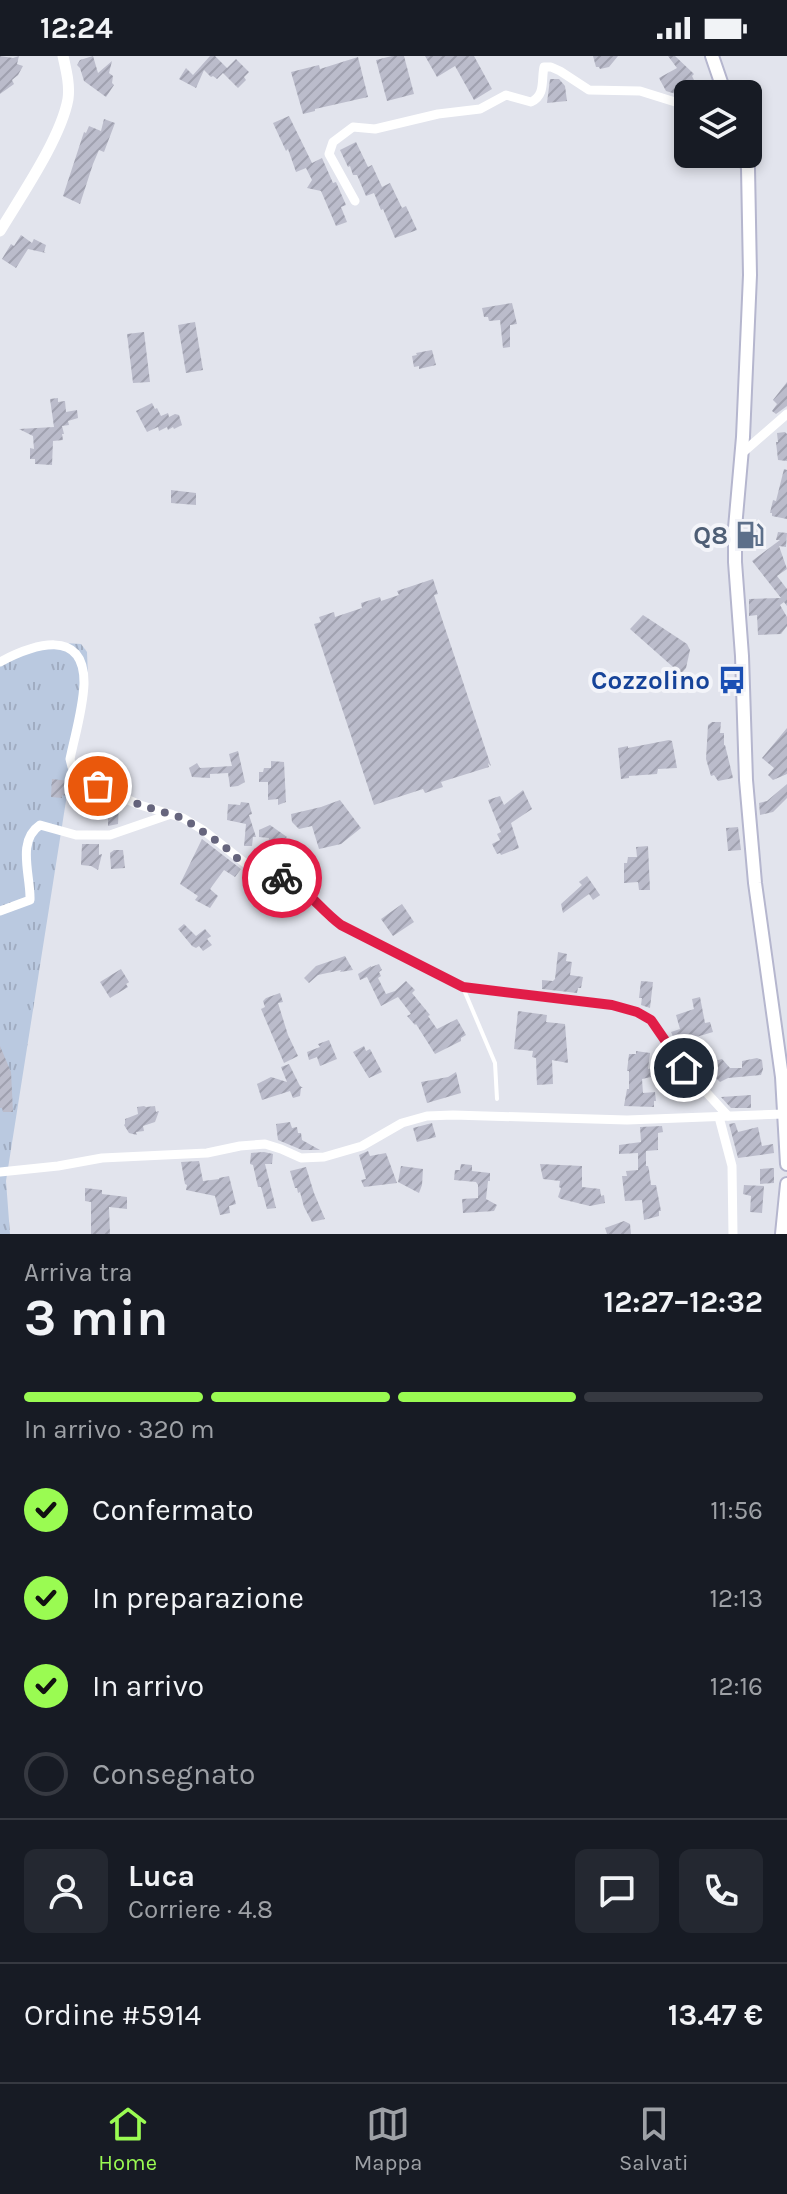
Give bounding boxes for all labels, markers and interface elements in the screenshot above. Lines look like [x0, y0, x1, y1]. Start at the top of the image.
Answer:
text: 12:24 [40, 10, 113, 46]
map controls [674, 80, 762, 168]
button: layers [674, 80, 762, 168]
place label: Q8 [693, 520, 728, 551]
fuel station icon: Q8 [735, 520, 765, 550]
place label: Cozzolino [591, 665, 710, 696]
bus stop icon: Cozzolino [717, 665, 747, 695]
pin [64, 752, 132, 820]
icon: bag [76, 764, 120, 808]
courier [242, 838, 322, 918]
icon: bike [260, 856, 304, 900]
pin [650, 1034, 718, 1102]
icon: home [662, 1046, 706, 1090]
text: Arriva tra [24, 1257, 133, 1288]
text: 12:27–12:32 [604, 1284, 763, 1320]
text: 3 min [24, 1287, 168, 1348]
text: In arrivo · 320 m [24, 1414, 215, 1445]
icon: check [24, 1488, 68, 1532]
text: Confermato [92, 1492, 254, 1528]
text: 11:56 [710, 1495, 763, 1526]
icon: check [24, 1576, 68, 1620]
text: In preparazione [92, 1580, 304, 1616]
text: 12:13 [709, 1583, 763, 1614]
icon: check [24, 1664, 68, 1708]
text: In arrivo [92, 1668, 204, 1704]
text: 12:16 [710, 1671, 763, 1702]
text: Consegnato [92, 1756, 255, 1792]
button: person [24, 1849, 108, 1933]
button: chat [575, 1849, 659, 1933]
button: phone [679, 1849, 763, 1933]
text: Luca [128, 1858, 195, 1894]
text: Corriere · 4.8 [128, 1894, 273, 1925]
text: Ordine #5914 [24, 1997, 201, 2033]
text: 13.47 € [668, 1997, 763, 2033]
tab: Home [98, 2102, 157, 2176]
tab: Mappa [354, 2102, 422, 2176]
tab: Salvati [619, 2102, 689, 2176]

